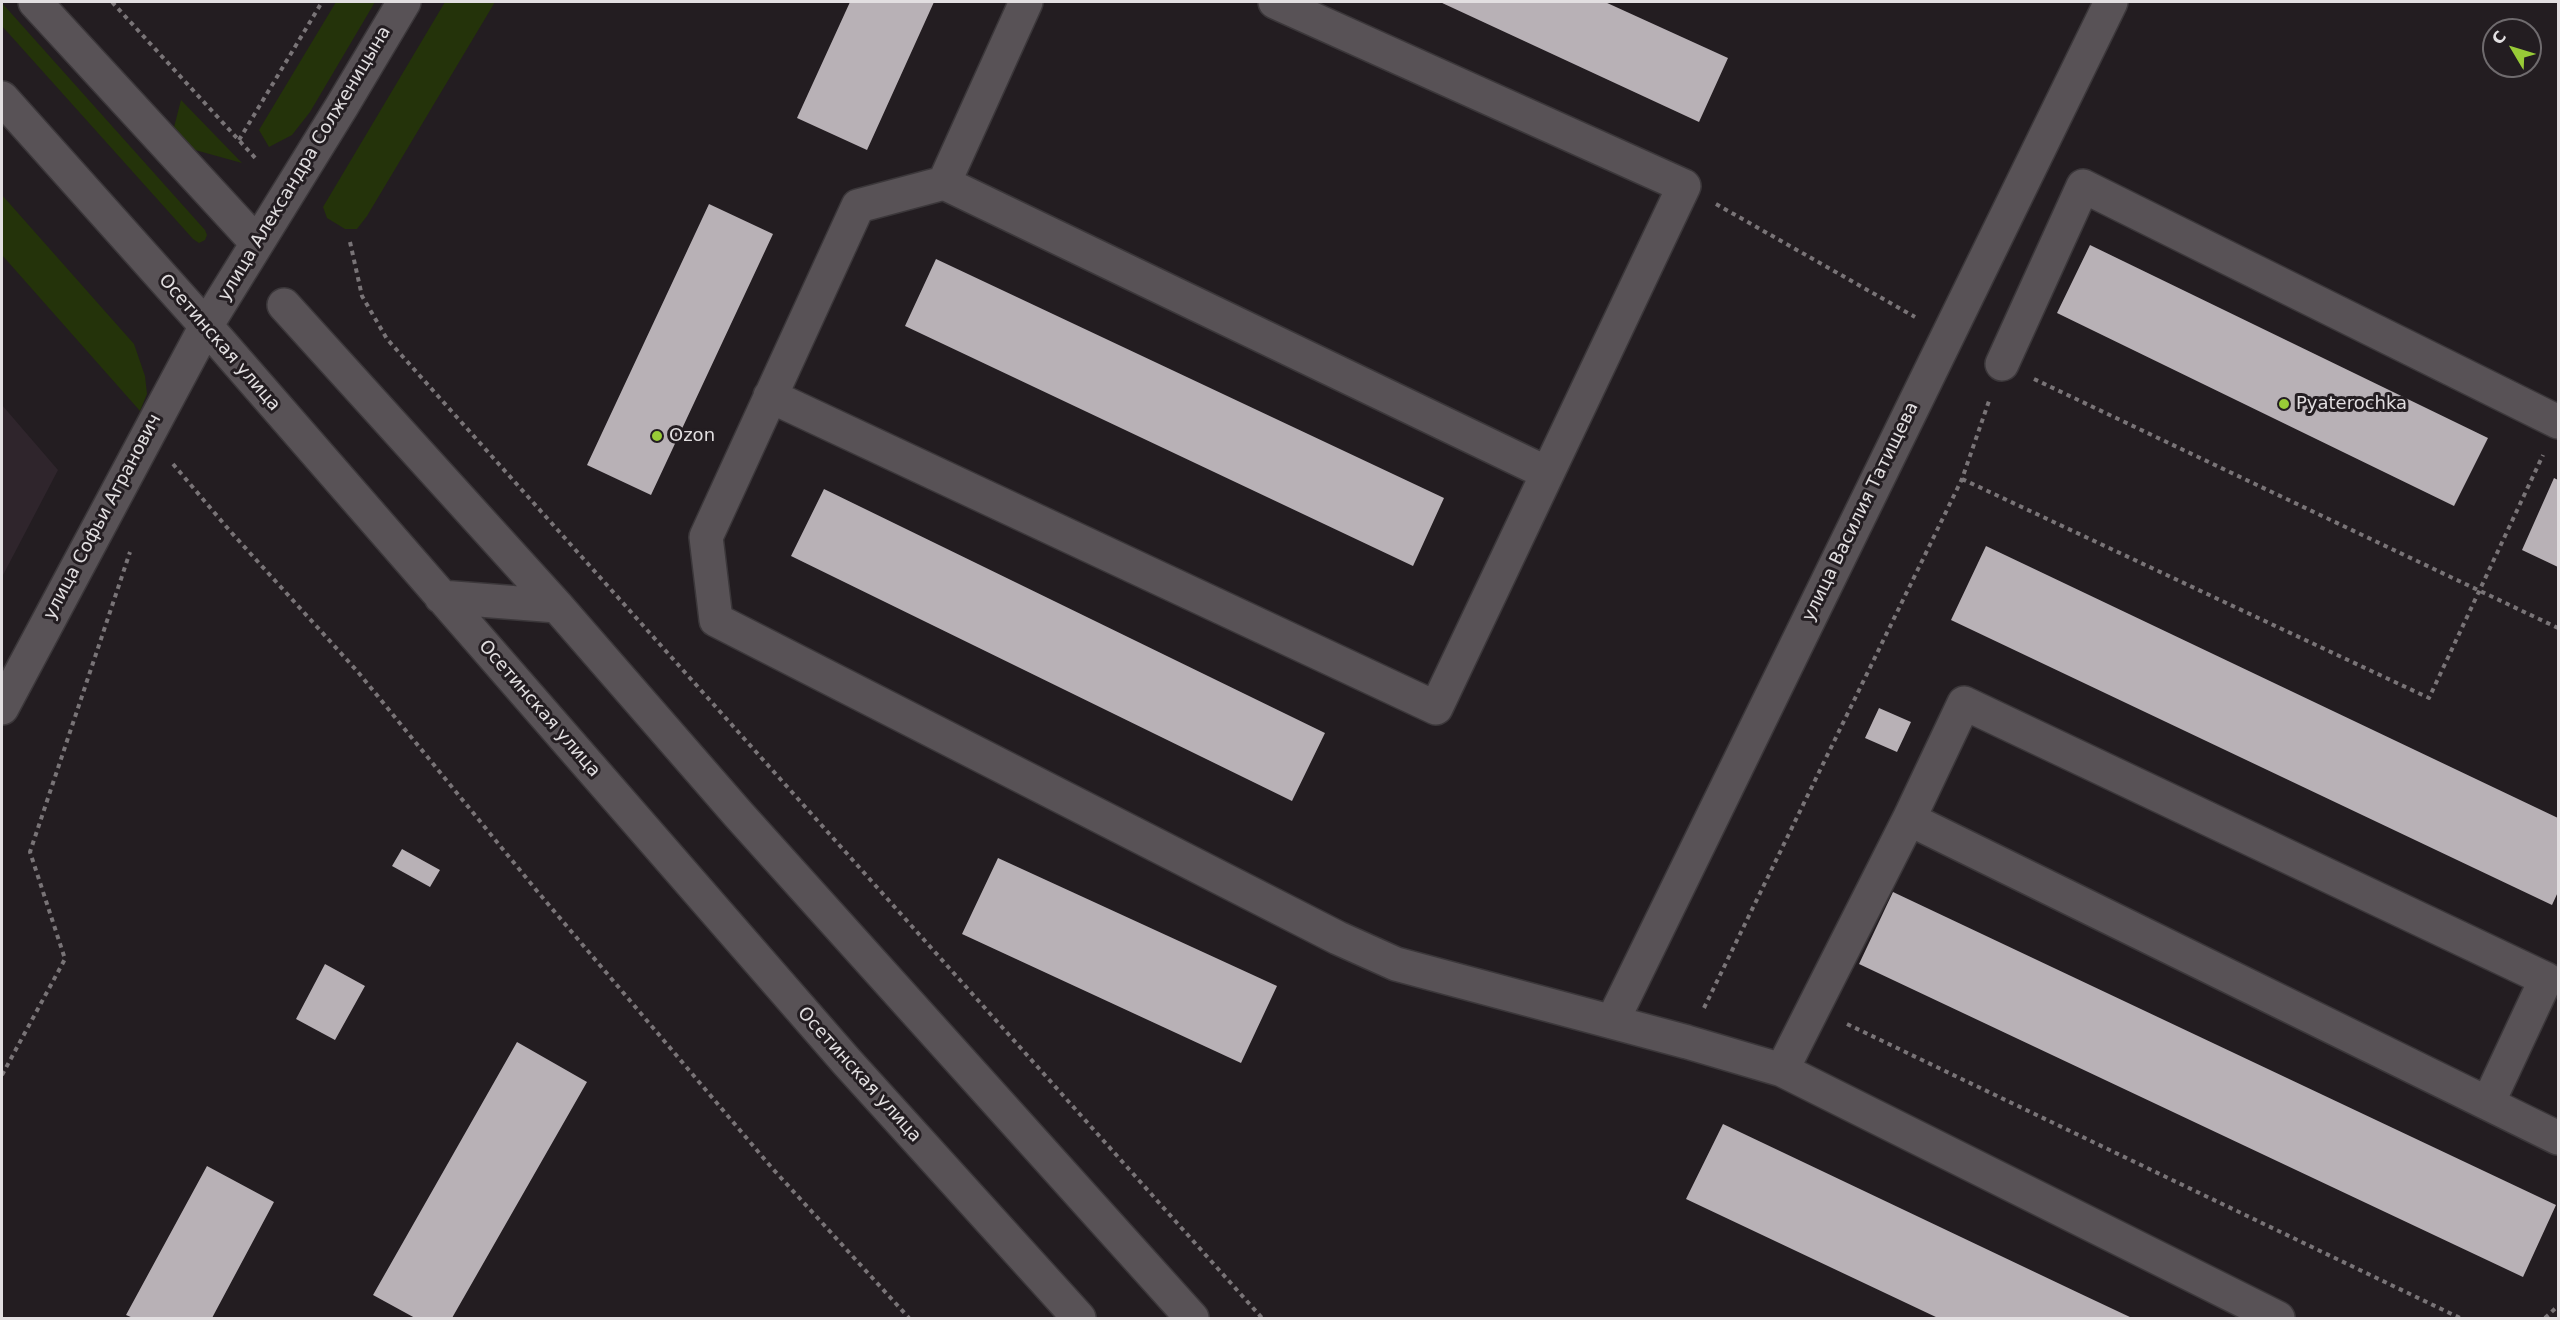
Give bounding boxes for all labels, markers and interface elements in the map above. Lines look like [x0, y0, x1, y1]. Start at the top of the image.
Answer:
north arrow [2482, 18, 2542, 78]
street label: улица Александра Солженицына [214, 23, 396, 305]
text: С [2488, 27, 2510, 48]
street label: Осетинская улица [154, 270, 284, 416]
place label: Pyaterochka [2296, 393, 2407, 415]
marker: Pyaterochka [2277, 397, 2291, 411]
street label: улица Василия Татищева [1798, 399, 1924, 625]
street label: улица Софьи Агранович [40, 410, 166, 624]
place label: Ozon [669, 425, 715, 447]
marker: Ozon [650, 429, 664, 443]
street label: Осетинская улица [474, 636, 604, 782]
street label: Осетинская улица [793, 1003, 925, 1147]

